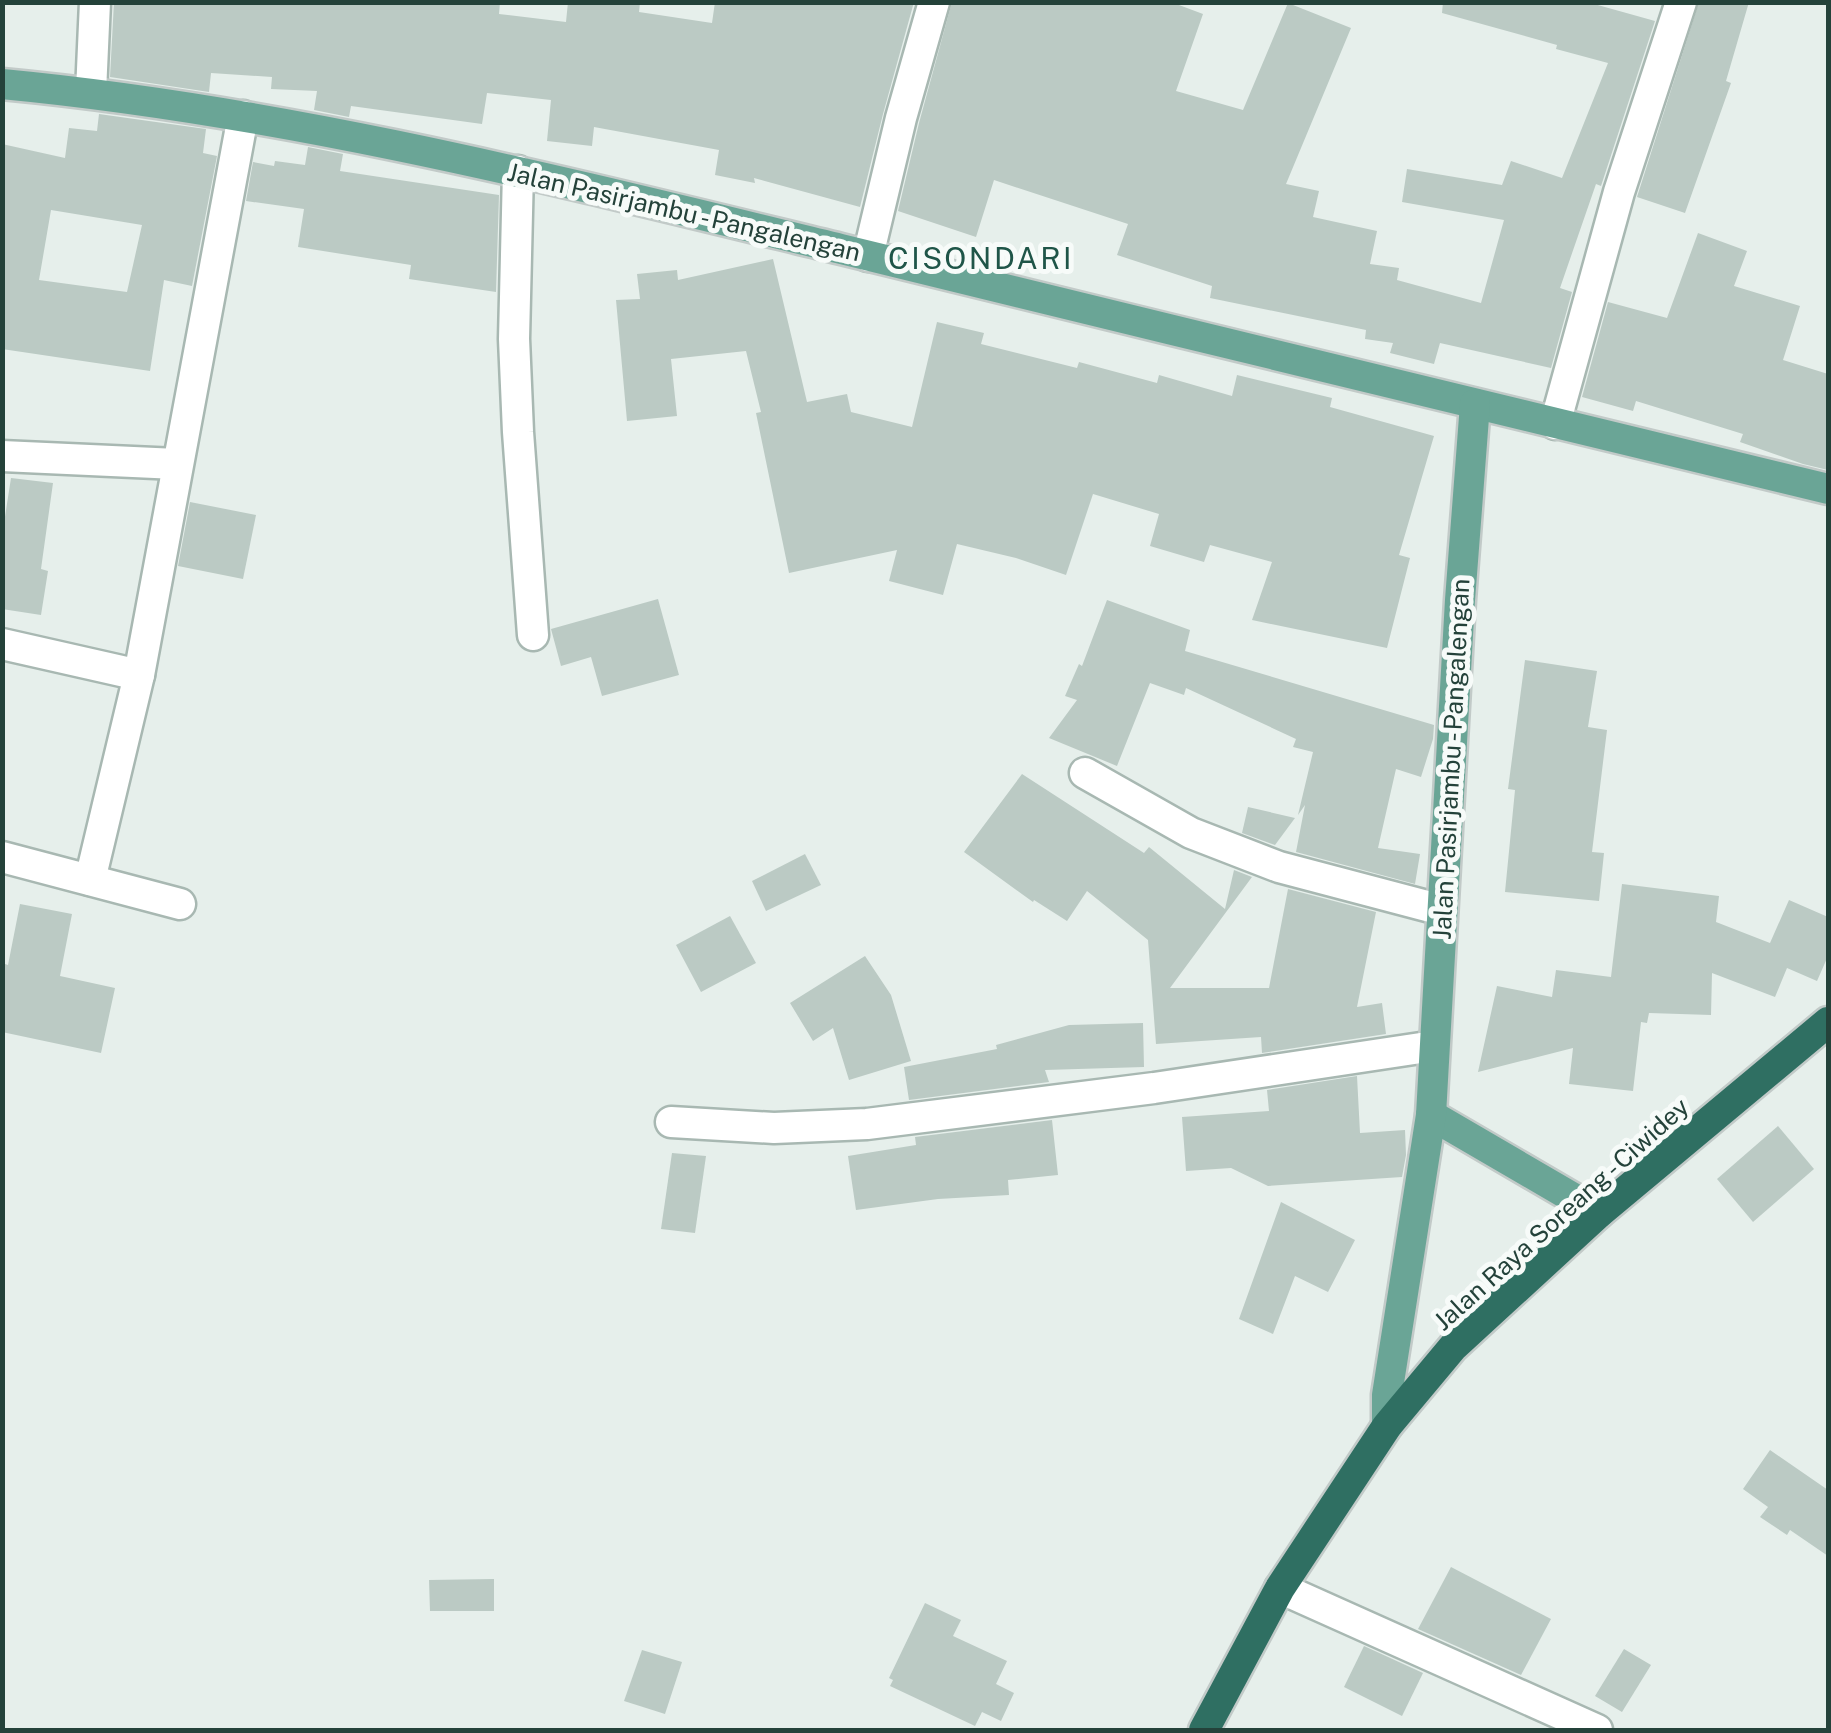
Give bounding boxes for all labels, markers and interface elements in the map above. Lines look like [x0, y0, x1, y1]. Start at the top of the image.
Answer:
street label: Jalan Pasirjambu - Pangalengan [505, 157, 863, 267]
district label: CISONDARI [888, 240, 1074, 276]
street label: Jalan Pasirjambu - Pangalengan [1427, 578, 1475, 940]
street label: Jalan Raya Soreang - Ciwidey [1427, 1092, 1695, 1336]

